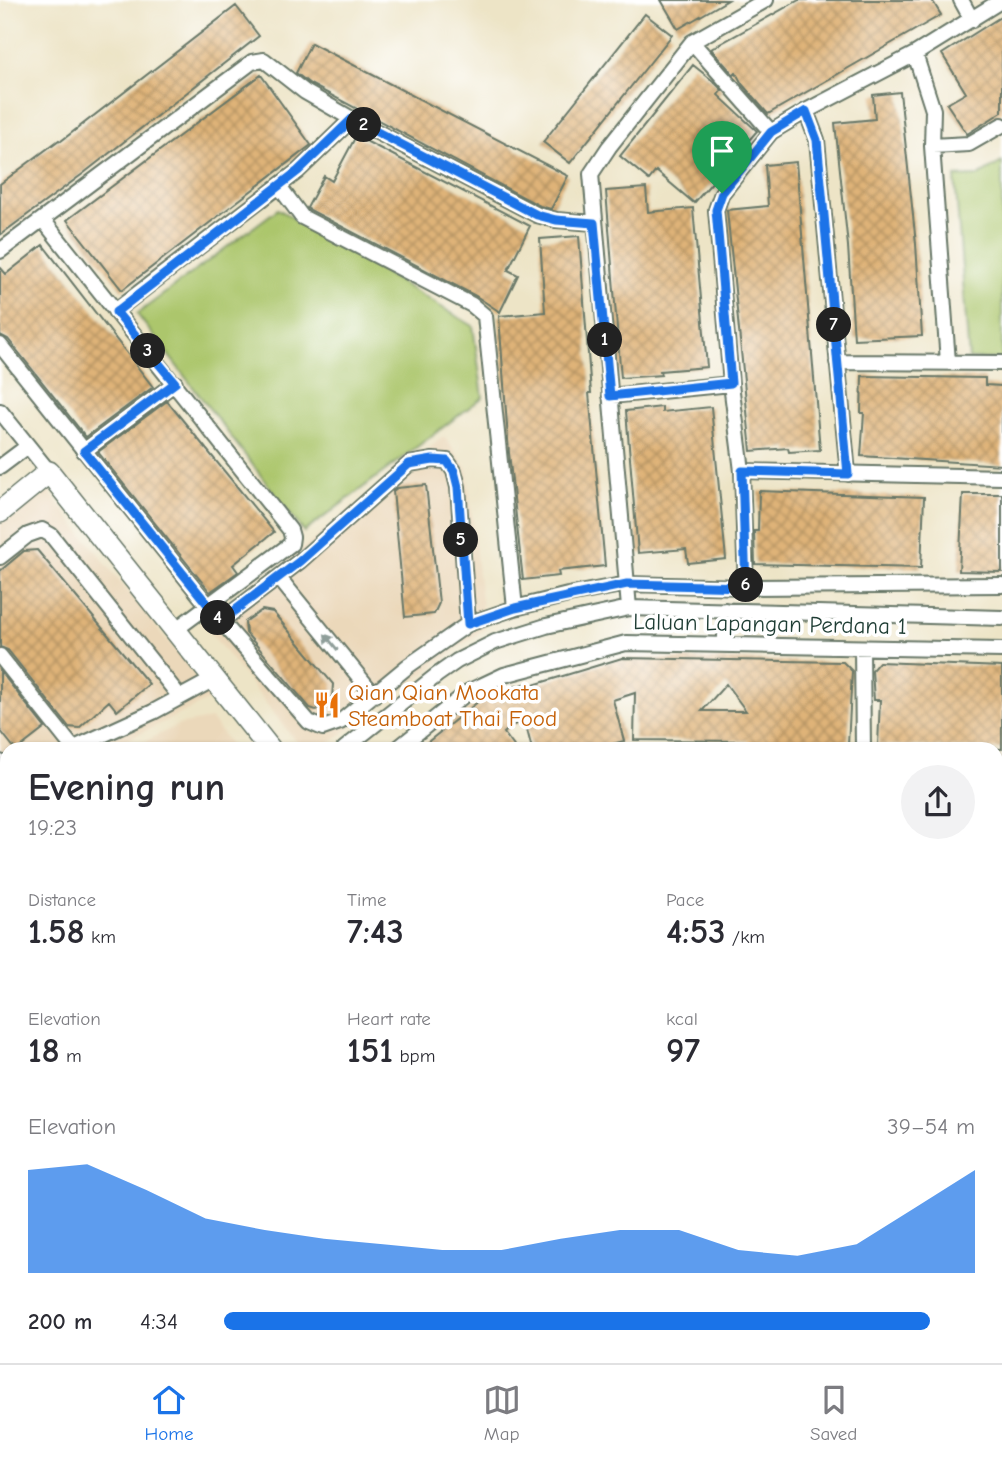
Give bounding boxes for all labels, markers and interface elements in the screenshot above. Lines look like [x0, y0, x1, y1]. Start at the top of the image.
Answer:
pin: 2 [346, 108, 382, 142]
text: 2 [359, 113, 368, 135]
pin [692, 121, 752, 193]
icon: arrive [703, 132, 741, 170]
pin: 7 [816, 308, 852, 342]
text: 7 [829, 313, 838, 335]
pin: 1 [588, 322, 622, 358]
text: 1 [601, 328, 608, 350]
pin: 3 [130, 334, 166, 368]
text: 3 [143, 339, 152, 361]
pin: 5 [444, 522, 478, 558]
text: 5 [455, 528, 466, 550]
pin: 6 [728, 568, 764, 602]
text: 6 [741, 573, 750, 595]
pin: 4 [200, 600, 235, 636]
text: 4 [213, 606, 222, 628]
street label: Laluan Lapangan Perdana 1 [633, 608, 907, 640]
one-way arrow [323, 633, 338, 651]
place label: Qian Qian Mookata Steamboat Thai Food [348, 679, 557, 732]
restaurant icon: Qian Qian Mookata Steamboat Thai Food [312, 690, 342, 720]
button: share [901, 765, 975, 839]
text: Evening run [28, 766, 225, 810]
text: 19:23 [28, 814, 77, 841]
text: Distance [28, 889, 96, 911]
text: Time [347, 889, 386, 911]
text: Pace [666, 889, 704, 911]
text: 1.58 [28, 911, 85, 952]
text: 7:43 [347, 911, 404, 952]
text: 4:53 [666, 911, 726, 952]
text: km [85, 926, 116, 948]
text: /km [726, 926, 765, 948]
text: Elevation [28, 1008, 101, 1030]
text: Heart rate [347, 1008, 431, 1030]
text: kcal [666, 1008, 698, 1030]
text: 18 [28, 1030, 60, 1071]
text: 151 [347, 1030, 393, 1071]
text: 97 [666, 1030, 700, 1071]
text: m [60, 1045, 82, 1067]
text: bpm [393, 1045, 435, 1067]
text: Elevation [28, 1113, 116, 1140]
text: 39–54 m [887, 1113, 975, 1140]
text: 200 m [28, 1308, 92, 1335]
text: 4:34 [140, 1308, 178, 1335]
tab: Home [145, 1381, 194, 1445]
tab: Map [483, 1381, 521, 1445]
tab: Saved [810, 1381, 857, 1445]

